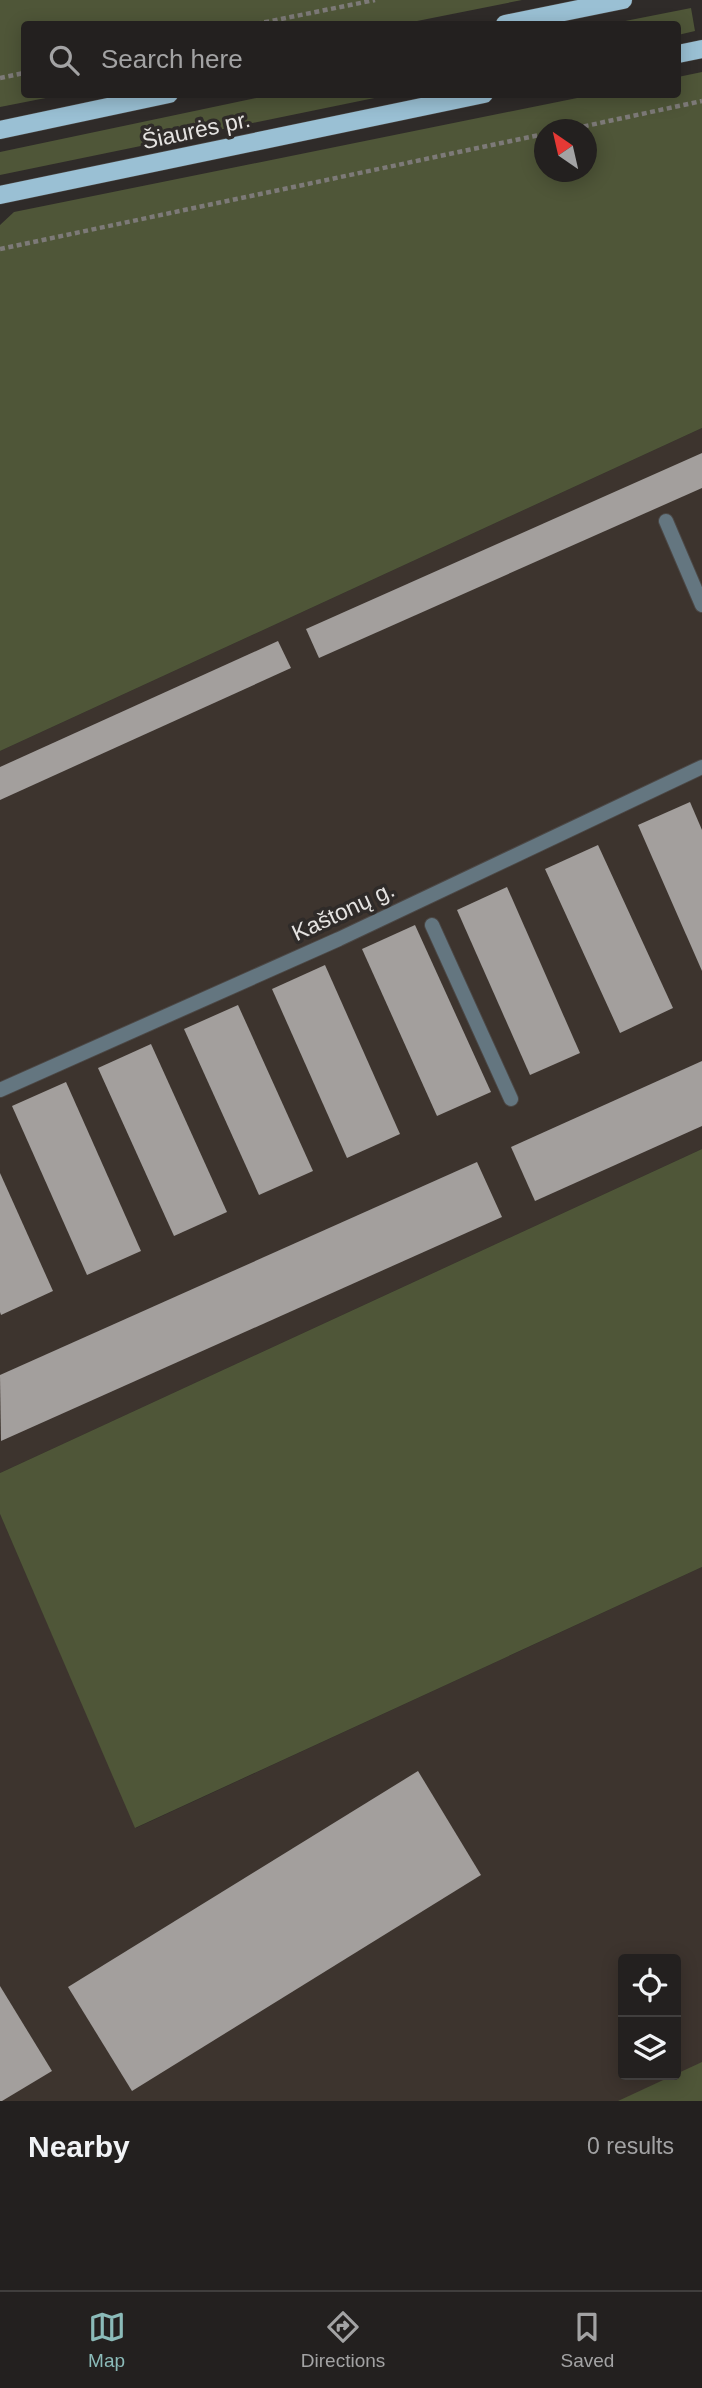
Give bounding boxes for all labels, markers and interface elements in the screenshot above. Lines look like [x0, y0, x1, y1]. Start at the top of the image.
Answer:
search box [21, 21, 681, 98]
icon: search [45, 41, 83, 79]
text: Search here [101, 44, 243, 74]
street label: Šiaurės pr. [139, 105, 252, 154]
north arrow [534, 119, 597, 182]
street label: Kaštonų g. [288, 876, 398, 946]
map controls [618, 1954, 681, 2080]
button: locate [618, 1954, 681, 2017]
button: layers [618, 2017, 681, 2080]
text: Nearby [28, 2130, 130, 2163]
text: 0 results [587, 2133, 674, 2159]
tab: Map [88, 2308, 126, 2372]
tab: Directions [301, 2308, 385, 2372]
tab: Saved [560, 2308, 614, 2372]

